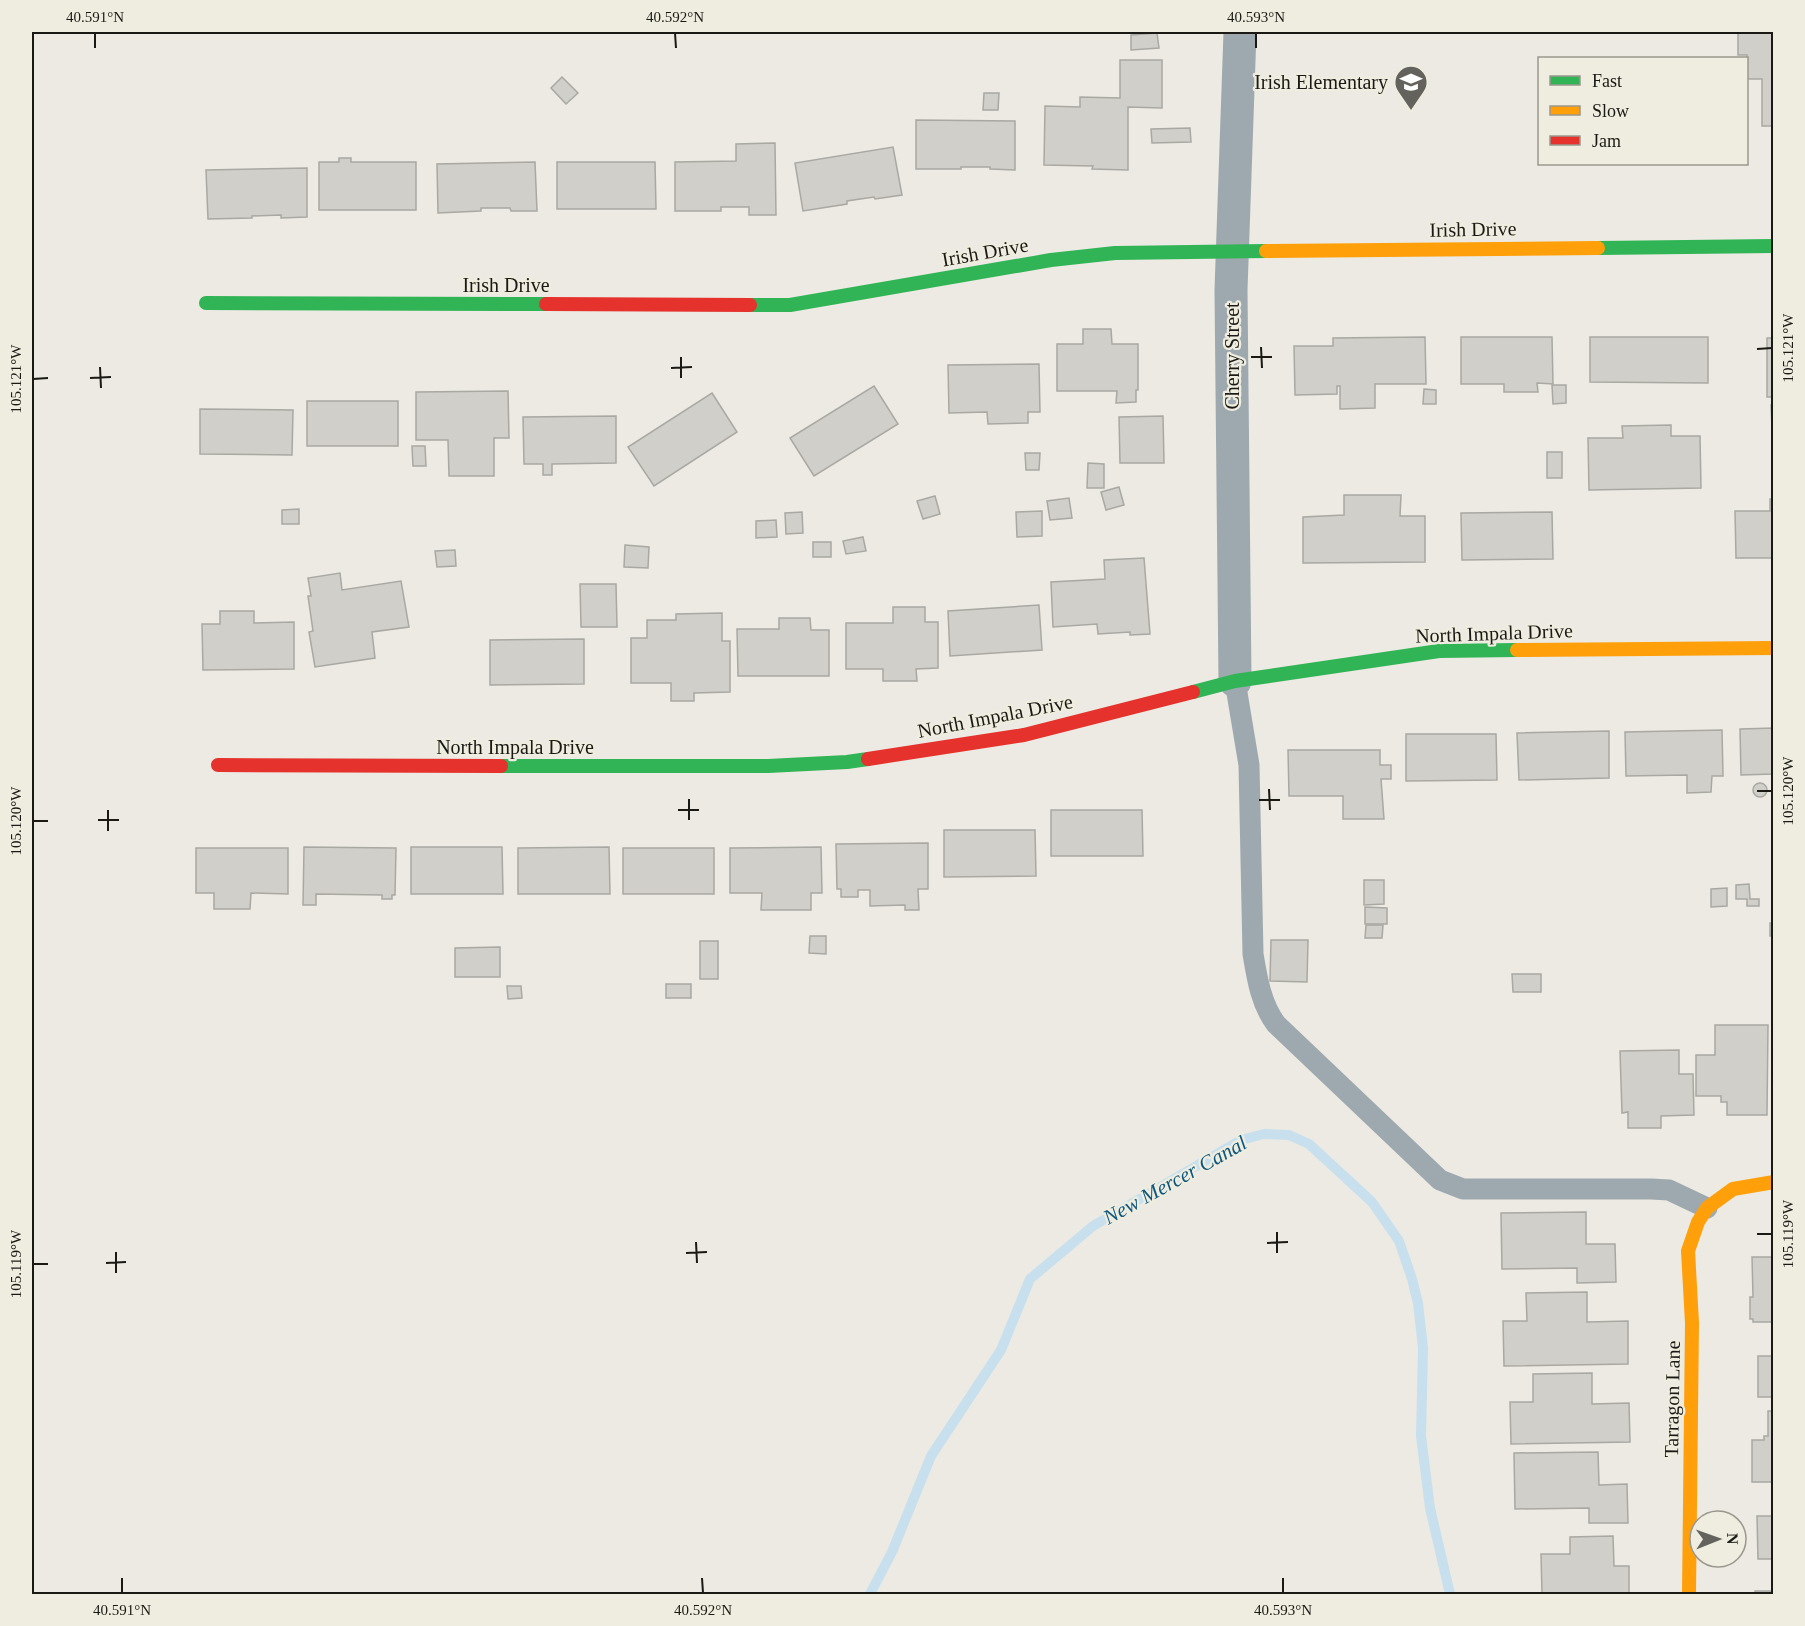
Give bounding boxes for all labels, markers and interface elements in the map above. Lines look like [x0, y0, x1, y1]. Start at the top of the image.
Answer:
text: 40.591°N [66, 9, 124, 25]
text: 40.592°N [646, 9, 704, 25]
text: 40.593°N [1227, 9, 1285, 25]
legend [1538, 57, 1748, 165]
school or university icon: Irish Elementary [1393, 64, 1429, 111]
place label: Irish Elementary [1254, 71, 1388, 94]
text: Fast [1592, 71, 1622, 91]
text: Slow [1592, 101, 1629, 121]
text: Jam [1592, 131, 1621, 151]
street label: Irish Drive [1429, 217, 1517, 241]
street label: Irish Drive [940, 234, 1030, 270]
street label: Irish Drive [462, 274, 550, 296]
street label: Cherry Street [1221, 302, 1244, 410]
text: 105.121°W [1780, 313, 1796, 382]
text: 105.121°W [8, 344, 24, 413]
street label: North Impala Drive [1415, 619, 1573, 648]
street label: North Impala Drive [915, 690, 1075, 743]
street label: North Impala Drive [436, 736, 594, 759]
text: 105.120°W [1780, 756, 1796, 825]
text: 105.120°W [8, 786, 24, 855]
water label: New Mercer Canal [1098, 1131, 1251, 1230]
text: 105.119°W [1780, 1199, 1796, 1268]
text: 105.119°W [8, 1229, 24, 1298]
street label: Tarragon Lane [1660, 1340, 1685, 1458]
north arrow [1688, 1509, 1748, 1569]
text: N [1724, 1533, 1741, 1545]
text: 40.591°N [93, 1602, 151, 1618]
text: 40.592°N [674, 1602, 732, 1618]
text: 40.593°N [1254, 1602, 1312, 1618]

